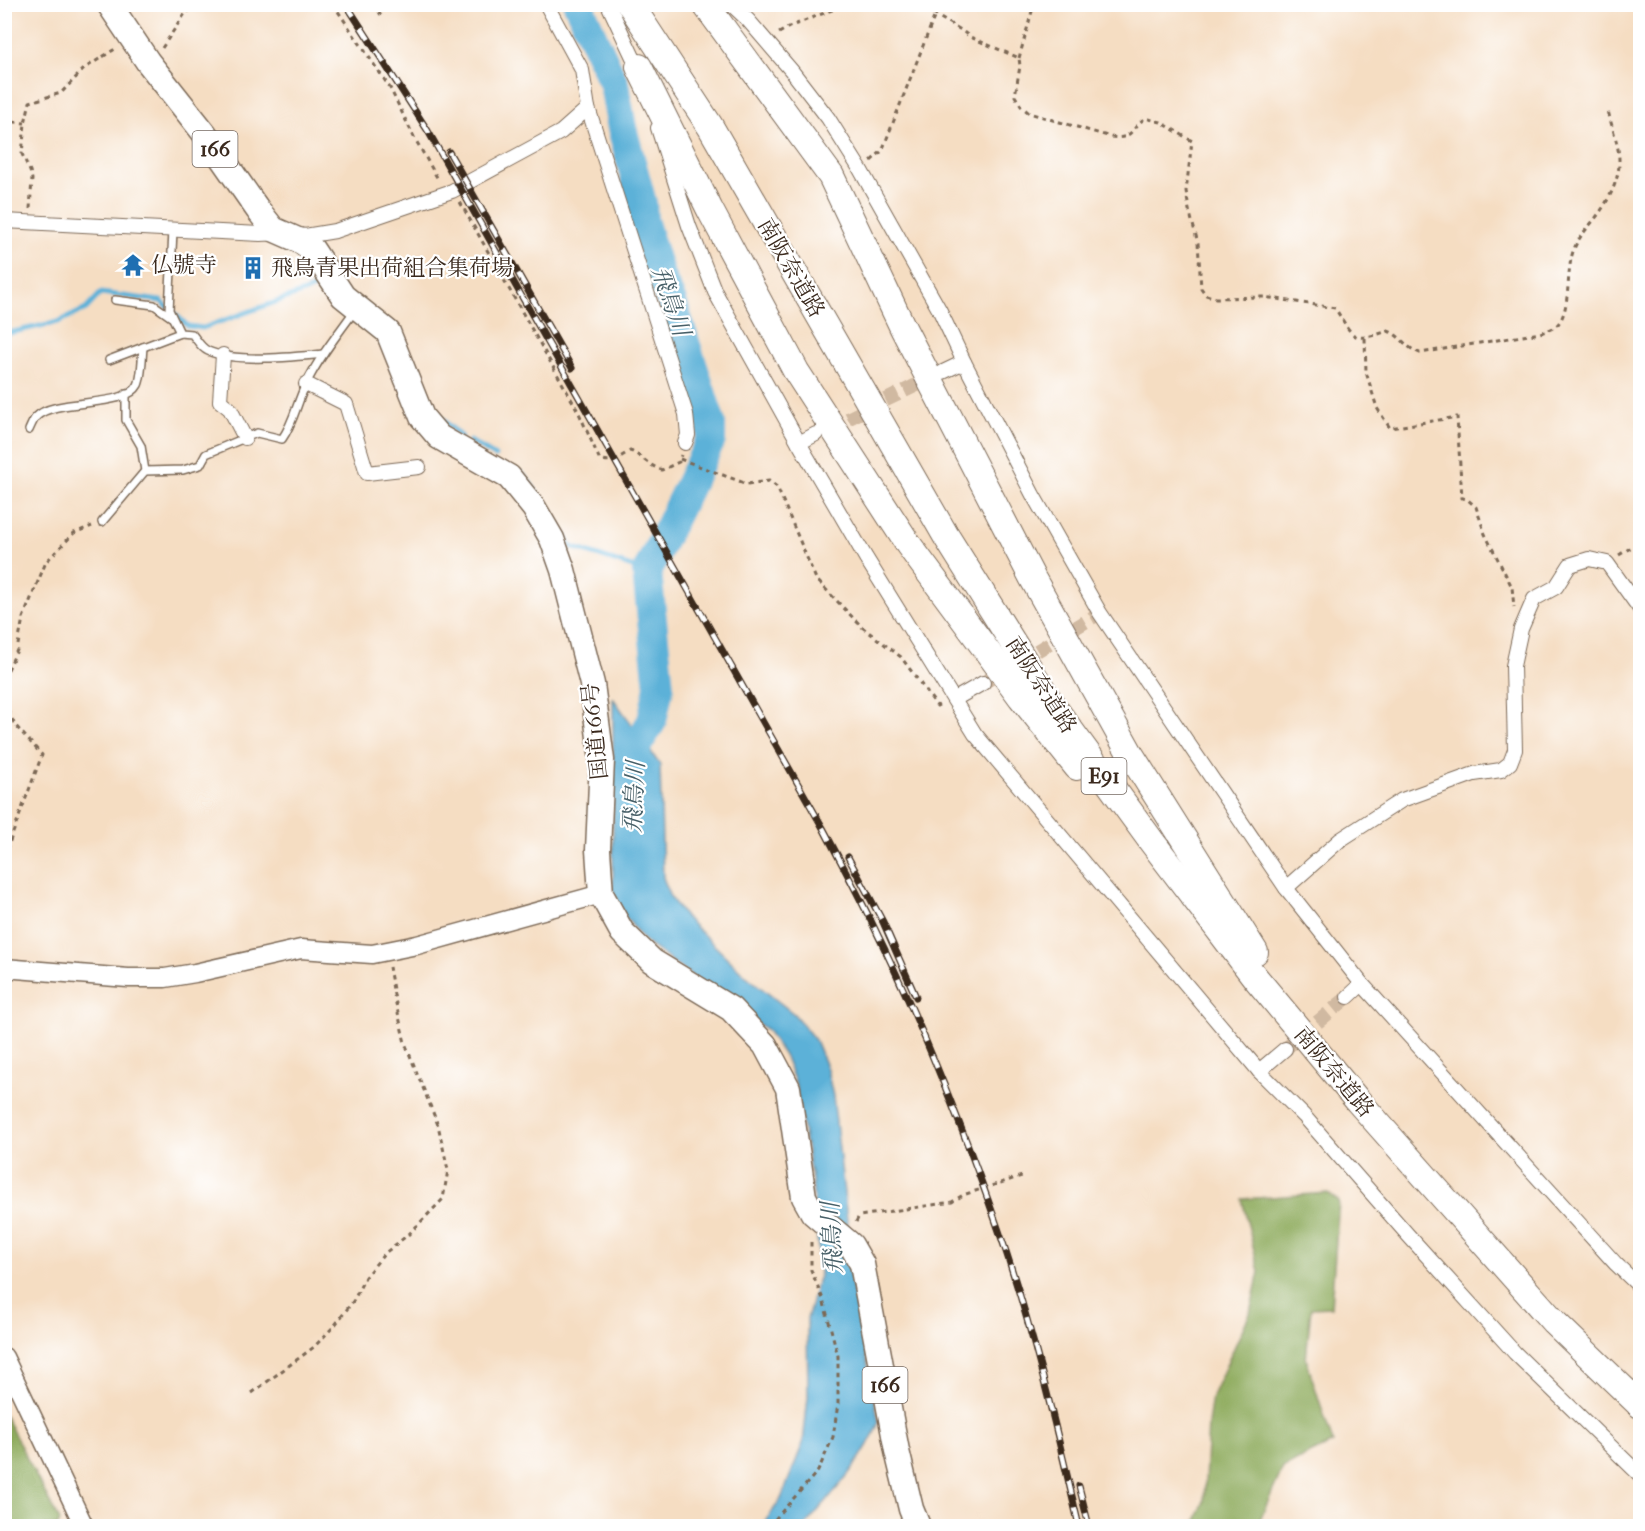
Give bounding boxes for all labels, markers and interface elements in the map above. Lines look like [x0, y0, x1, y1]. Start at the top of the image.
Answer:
road number: 166 [192, 131, 238, 167]
street label: 南阪奈道路 [752, 214, 830, 322]
temple icon: 仏號寺 [120, 252, 146, 278]
place label: 仏號寺 [151, 252, 217, 278]
building icon: 飛鳥青果出荷組合集荷場 [240, 255, 266, 281]
place label: 飛鳥青果出荷組合集荷場 [271, 255, 513, 281]
water label: 飛鳥川 [646, 262, 697, 342]
street label: 南阪奈道路 [1000, 632, 1082, 738]
street label: 国道166号 [577, 681, 613, 781]
water label: 飛鳥川 [618, 757, 650, 834]
road number: E91 [1082, 758, 1126, 794]
street label: 南阪奈道路 [1289, 1022, 1379, 1122]
water label: 飛鳥川 [816, 1198, 848, 1275]
road number: 166 [862, 1367, 908, 1403]

